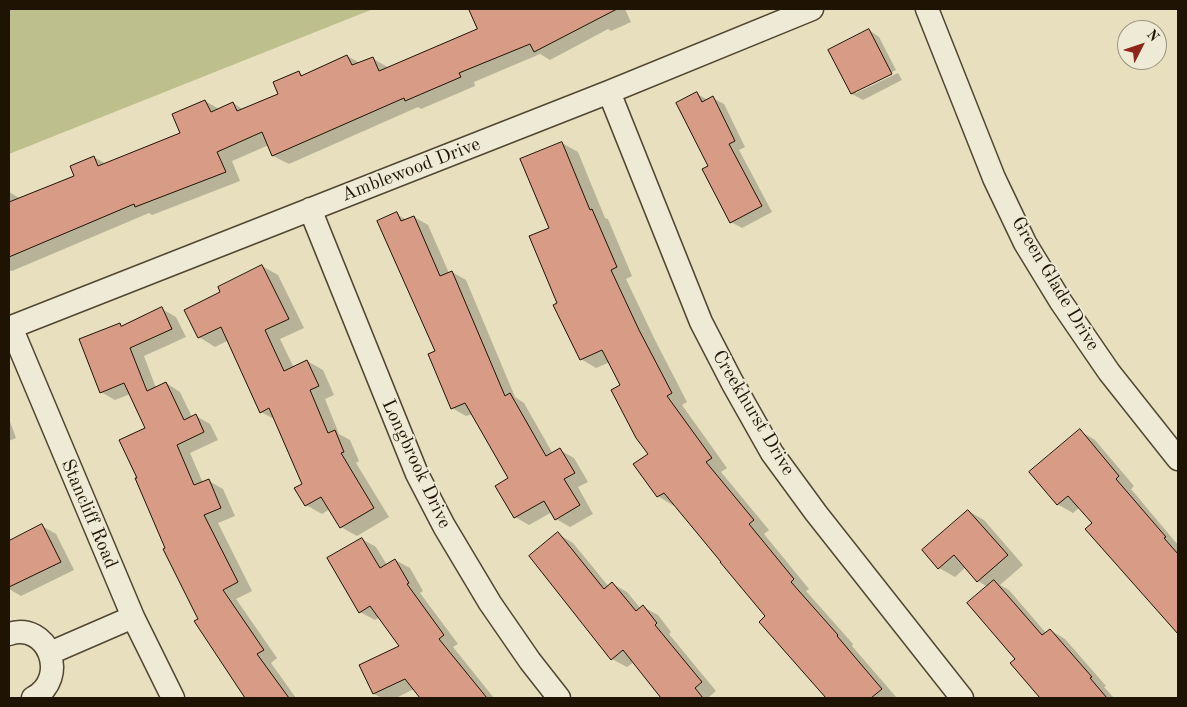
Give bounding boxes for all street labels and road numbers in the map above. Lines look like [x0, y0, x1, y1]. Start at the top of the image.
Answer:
street label: Amblewood Drive [338, 133, 484, 207]
street label: Green Glade Drive [1006, 213, 1104, 355]
street label: Creekhurst Drive [707, 346, 799, 480]
street label: Longbrook Drive [376, 396, 456, 532]
street label: Stancliff Road [56, 456, 122, 572]

